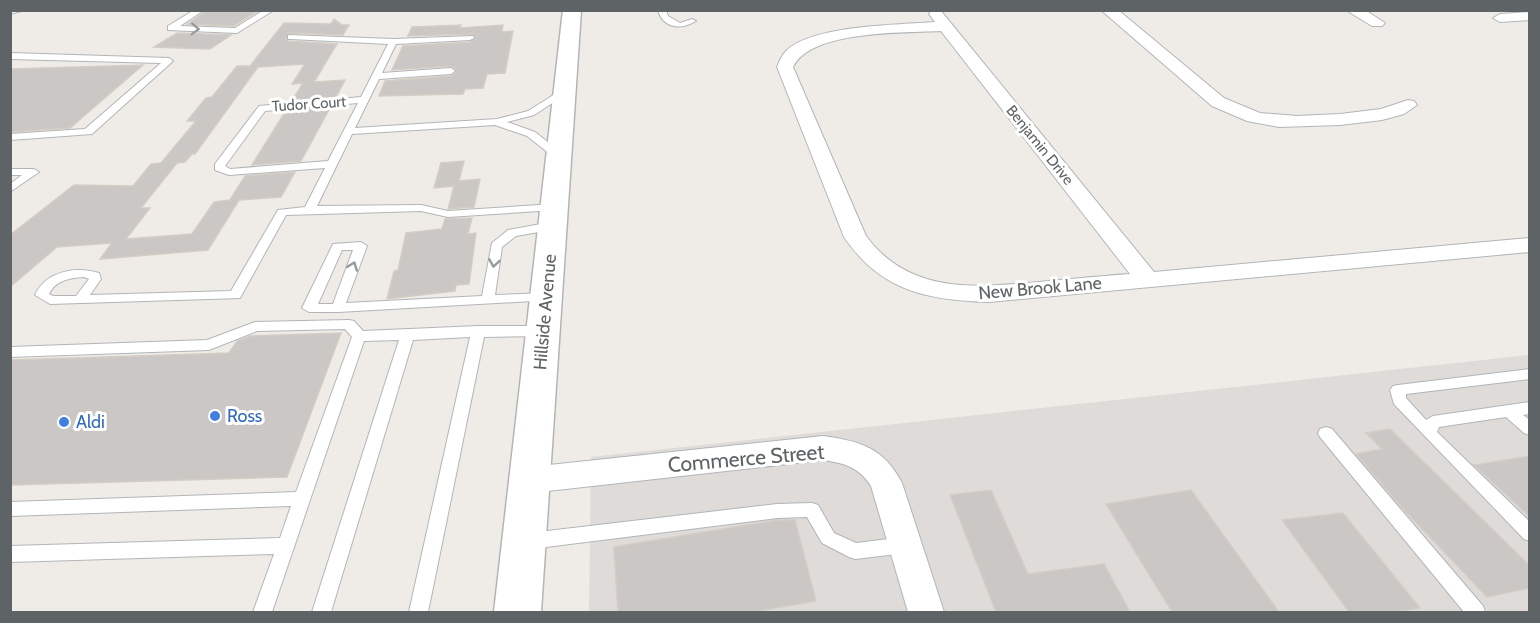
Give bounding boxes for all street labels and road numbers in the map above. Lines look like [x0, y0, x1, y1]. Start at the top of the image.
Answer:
street label: Tudor Court [271, 92, 347, 116]
street label: Benjamin Drive [1002, 102, 1078, 189]
street label: Hillside Avenue [529, 253, 561, 371]
street label: New Brook Lane [977, 272, 1103, 304]
street label: Commerce Street [667, 439, 825, 477]

